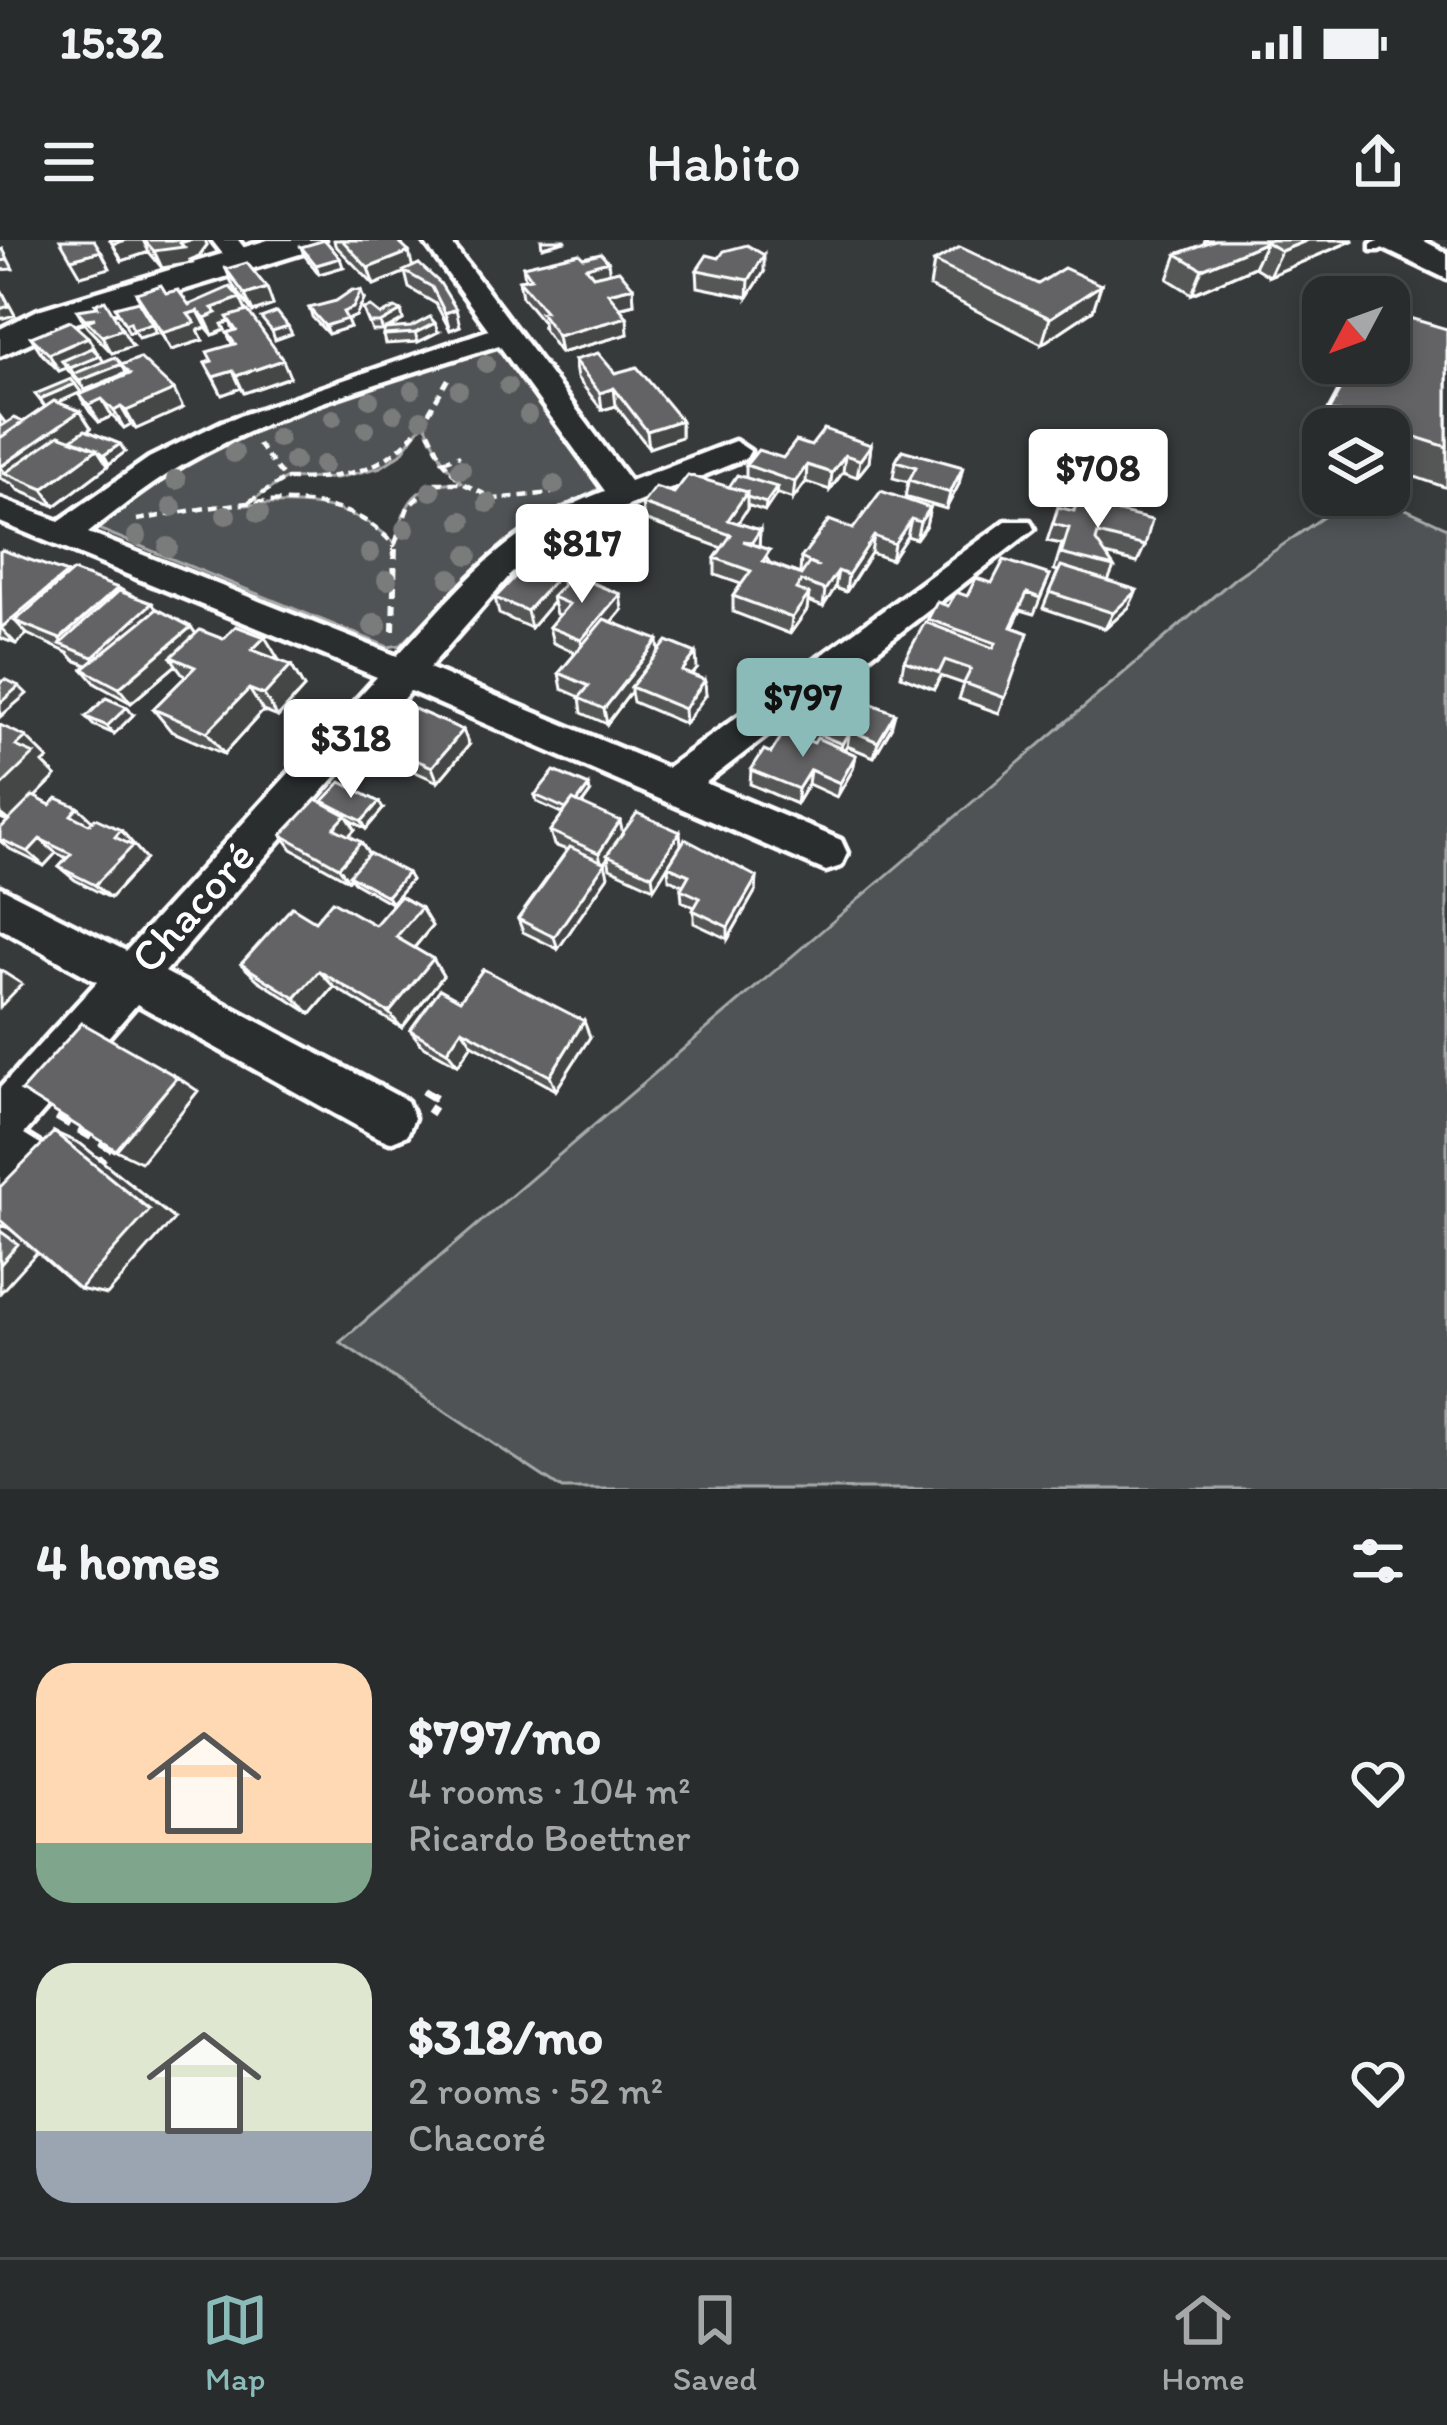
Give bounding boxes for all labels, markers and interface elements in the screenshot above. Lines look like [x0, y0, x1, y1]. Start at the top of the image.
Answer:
text: 15:32 [60, 15, 164, 69]
icon: menu [36, 129, 102, 195]
icon: share [1345, 129, 1411, 195]
text: Habito [646, 130, 801, 195]
north arrow [1302, 276, 1410, 384]
map controls [1302, 276, 1410, 516]
button: layers [1302, 408, 1410, 516]
pin: $708 [1027, 429, 1169, 531]
text: $708 [1056, 444, 1140, 491]
pin: $817 [511, 504, 653, 606]
text: $817 [543, 519, 621, 566]
pin: $797 [732, 658, 874, 760]
text: $797 [764, 673, 842, 720]
pin: $318 [280, 699, 422, 801]
text: $318 [311, 714, 391, 761]
street label: Chacoré [119, 829, 265, 983]
icon: filters [1345, 1528, 1411, 1594]
text: 4 homes [36, 1531, 220, 1592]
text: $797/mo [408, 1706, 601, 1767]
icon: home [132, 1711, 276, 1855]
icon: heart [1345, 1750, 1411, 1816]
text: 4 rooms · 104 m² [408, 1767, 691, 1814]
text: Ricardo Boettner [408, 1814, 691, 1861]
text: $318/mo [408, 2006, 603, 2067]
icon: home [132, 2011, 276, 2155]
icon: heart [1345, 2050, 1411, 2116]
text: 2 rooms · 52 m² [408, 2067, 663, 2114]
text: Chacoré [408, 2114, 546, 2161]
tab: Map [202, 2287, 268, 2398]
tab: Saved [673, 2287, 757, 2398]
tab: Home [1162, 2287, 1245, 2398]

